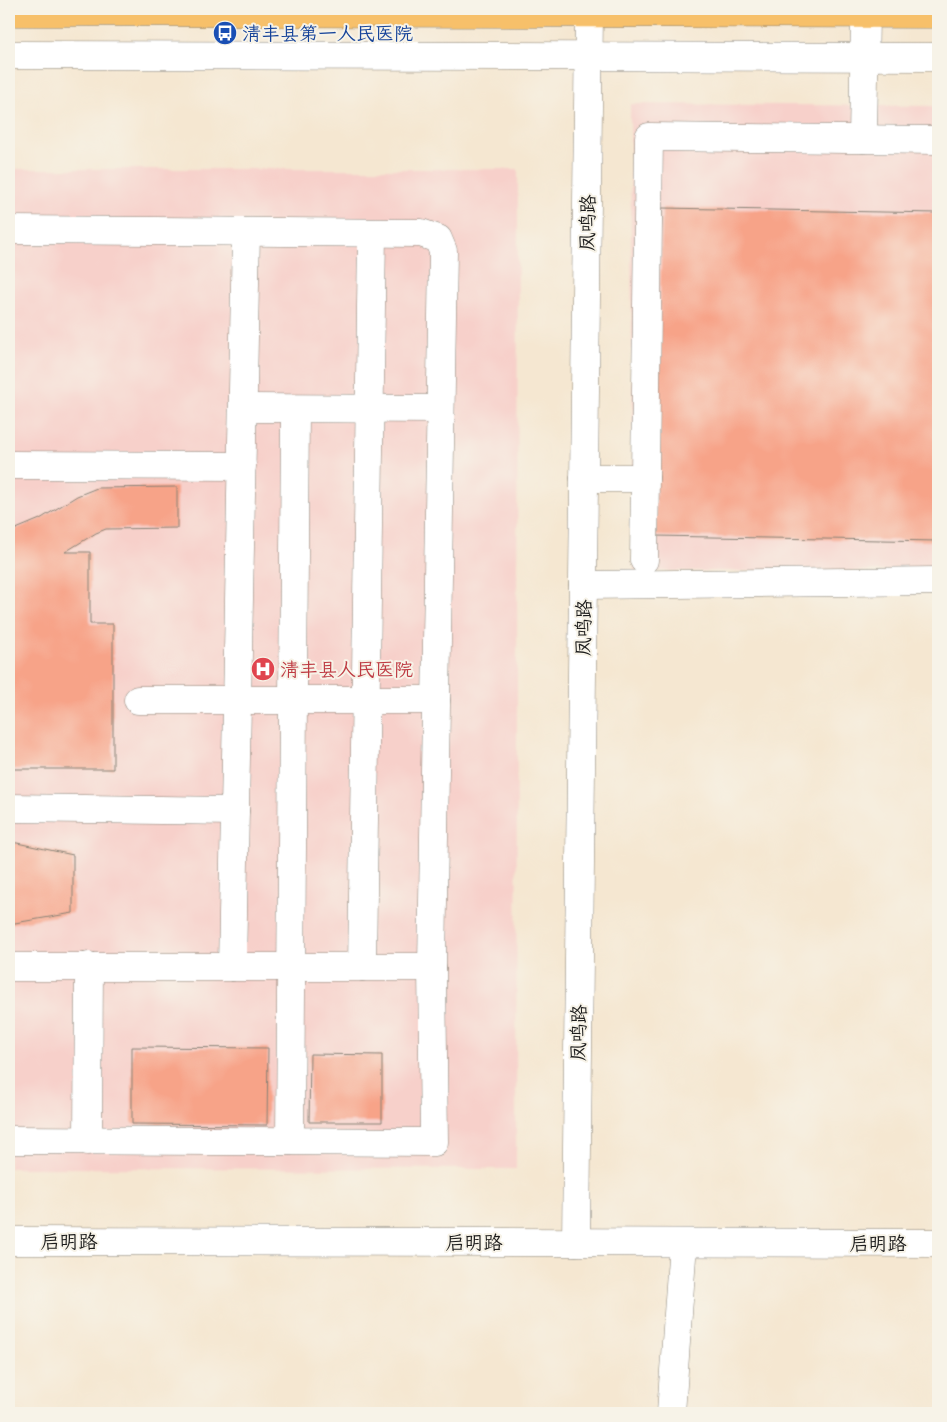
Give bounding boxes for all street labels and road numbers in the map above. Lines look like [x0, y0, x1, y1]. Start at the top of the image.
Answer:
street label: 凤鸣路 [575, 194, 602, 252]
street label: 凤鸣路 [571, 599, 598, 657]
street label: 凤鸣路 [566, 1004, 593, 1062]
street label: 启明路 [40, 1229, 98, 1256]
street label: 启明路 [445, 1230, 503, 1257]
street label: 启明路 [849, 1231, 907, 1258]

